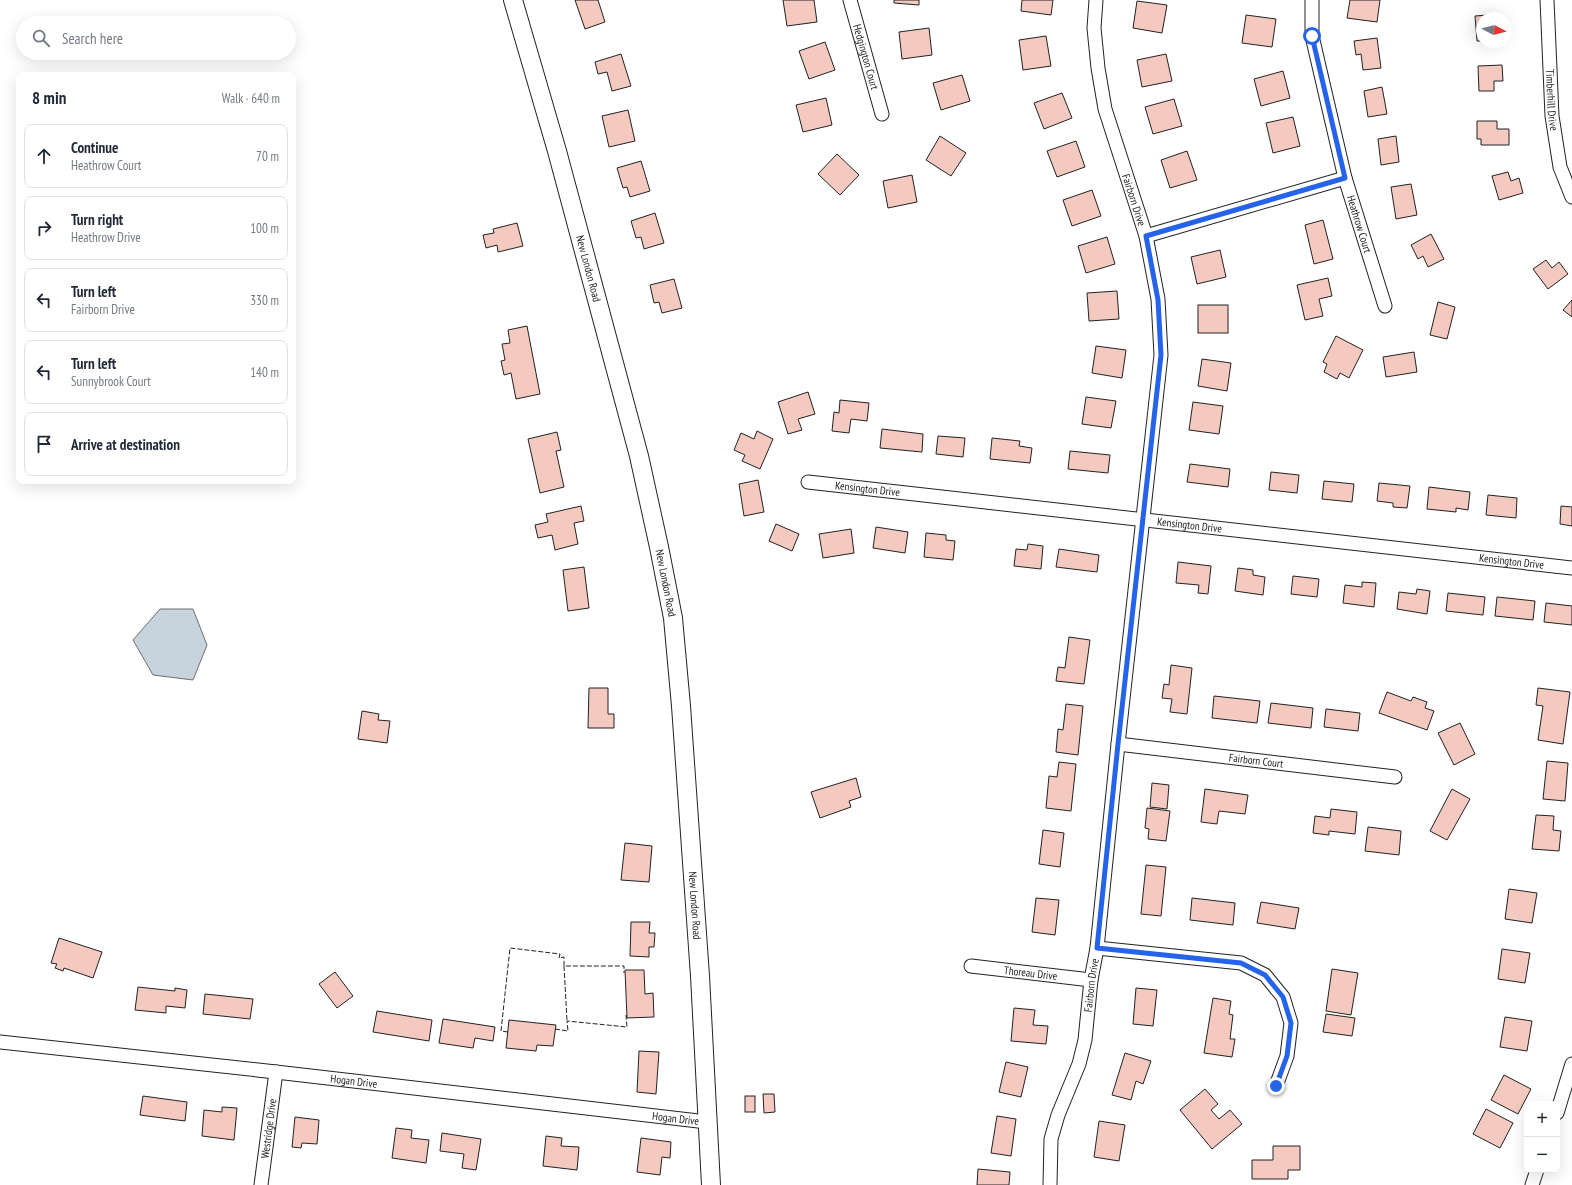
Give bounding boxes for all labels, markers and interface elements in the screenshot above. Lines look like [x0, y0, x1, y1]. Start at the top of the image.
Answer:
north arrow [1476, 12, 1512, 48]
search box [16, 16, 296, 60]
street label: Hedgington Court [850, 22, 882, 91]
icon: search [30, 27, 52, 49]
route start [1303, 27, 1321, 45]
text: Search here [62, 29, 123, 48]
street label: Timberhill Drive [1543, 69, 1561, 132]
text: 8 min [32, 87, 66, 109]
text: Walk · 640 m [222, 90, 280, 107]
text: Continue [71, 138, 118, 157]
icon: ahead [33, 145, 55, 167]
text: 70 m [256, 148, 279, 165]
text: Heathrow Court [71, 157, 141, 174]
street label: Fairborn Drive [1119, 172, 1149, 228]
street label: Heathrow Court [1344, 193, 1375, 255]
text: Turn right [71, 210, 123, 229]
icon: right [33, 217, 55, 239]
text: 100 m [250, 220, 279, 237]
text: Heathrow Drive [71, 229, 141, 246]
street label: New London Road [573, 234, 604, 304]
text: Turn left [71, 282, 116, 301]
icon: left [33, 289, 55, 311]
text: 330 m [250, 292, 279, 309]
text: Fairborn Drive [71, 301, 135, 318]
text: Turn left [71, 354, 116, 373]
icon: left [33, 361, 55, 383]
text: 140 m [250, 364, 279, 381]
text: Sunnybrook Court [71, 373, 151, 390]
icon: arrive [33, 433, 55, 455]
text: Arrive at destination [71, 435, 180, 454]
street label: Kensington Drive [835, 478, 901, 499]
street label: Kensington Drive [1157, 514, 1223, 536]
street label: New London Road [653, 548, 680, 618]
street label: Kensington Drive [1478, 551, 1545, 572]
street label: Fairborn Court [1228, 750, 1284, 771]
street label: New London Road [686, 871, 704, 940]
street label: Fairborn Drive [1081, 957, 1102, 1013]
street label: Thoreau Drive [1003, 963, 1058, 983]
street label: Hogan Drive [330, 1071, 378, 1091]
route end [1267, 1077, 1285, 1095]
street label: Westridge Drive [258, 1097, 279, 1159]
map controls [1524, 1101, 1560, 1173]
button: + [1524, 1101, 1560, 1137]
street label: Hogan Drive [652, 1109, 700, 1128]
button: − [1524, 1137, 1560, 1173]

